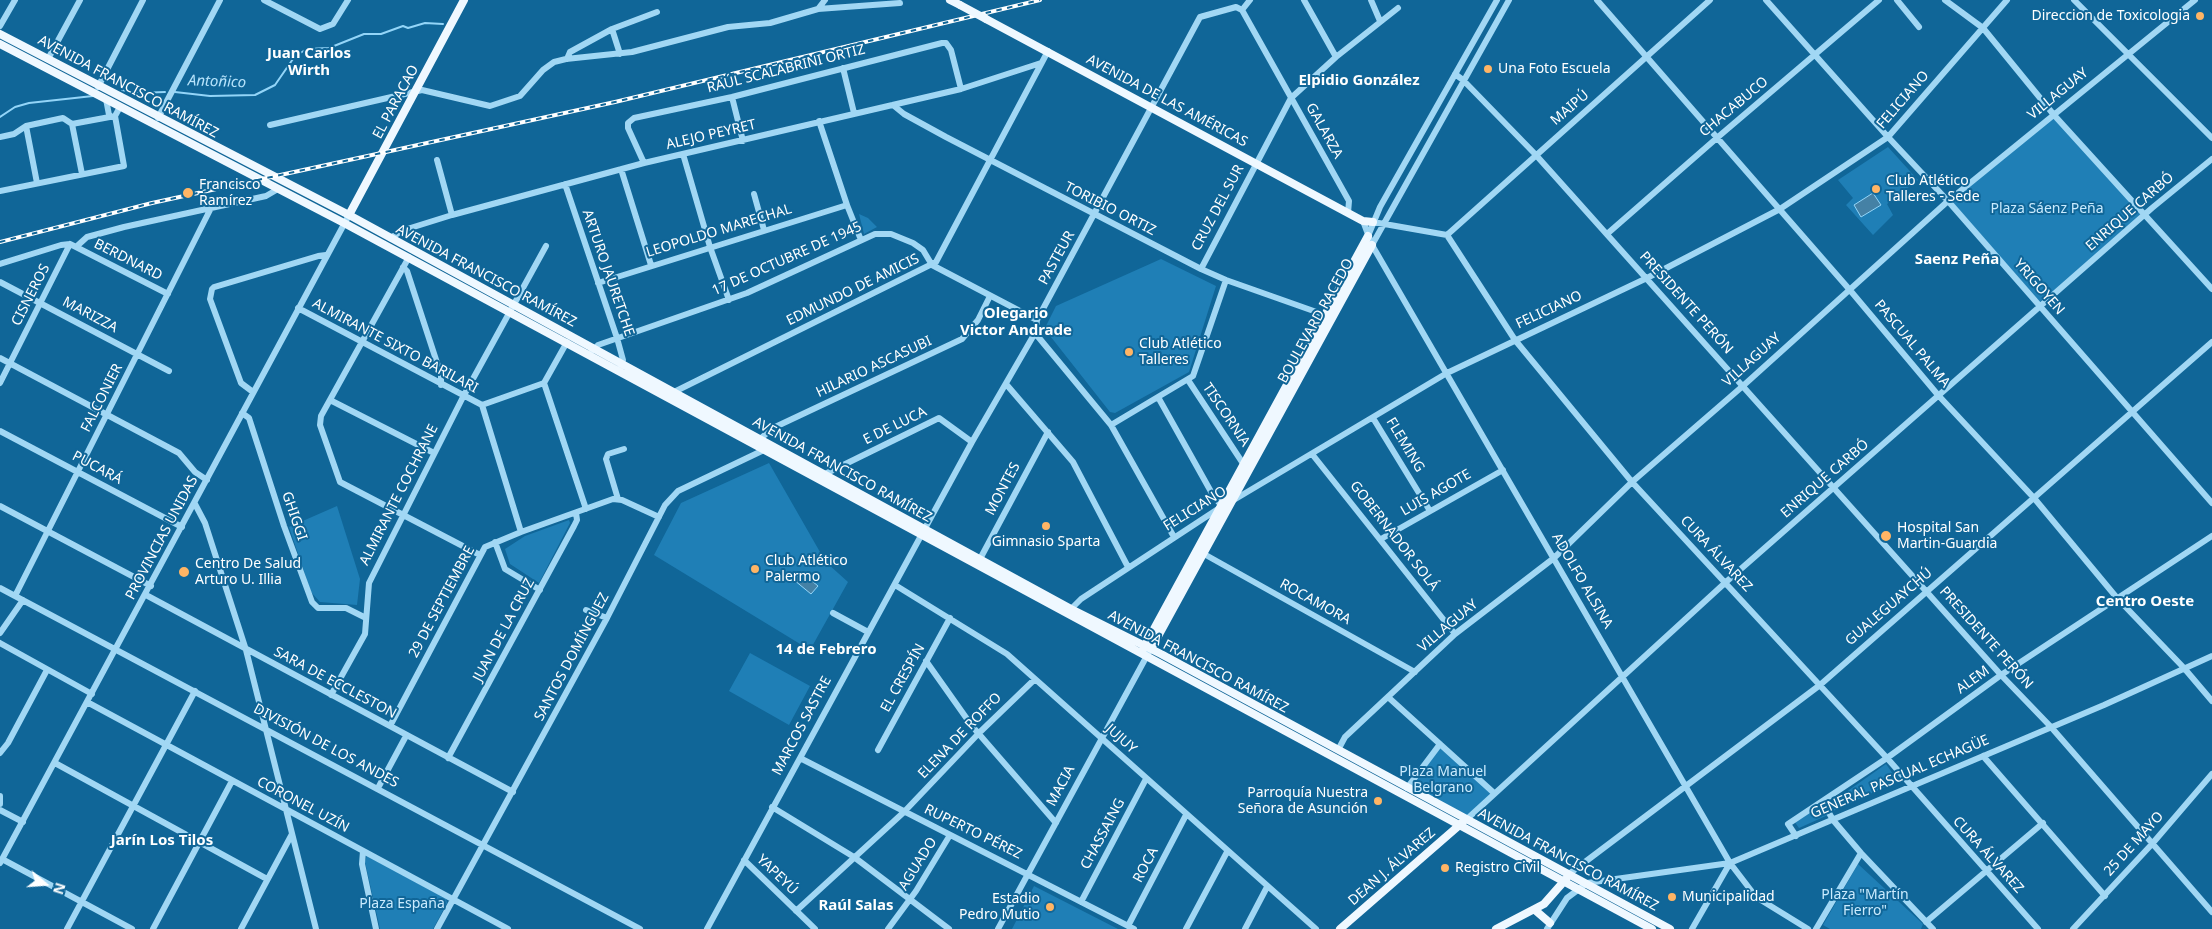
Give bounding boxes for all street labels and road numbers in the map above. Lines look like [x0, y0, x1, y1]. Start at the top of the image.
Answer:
street label: AVENIDA FRANCISCO RAMÍREZ [35, 32, 221, 142]
street label: RAÚL SCALABRINI ORTIZ [705, 41, 867, 97]
street label: AVENIDA DE LAS AMÉRICAS [1084, 51, 1250, 151]
street label: EL PARACAO [369, 62, 423, 142]
street label: VILLAGUAY [2024, 65, 2092, 123]
street label: FELICIANO [1873, 68, 1933, 132]
street label: CHACABUCO [1696, 73, 1772, 141]
street label: MAIPÚ [1547, 87, 1593, 129]
street label: GALARZA [1302, 100, 1346, 162]
street label: ALEJO PEYRET [664, 116, 758, 154]
street label: CRUZ DEL SUR [1188, 162, 1248, 254]
street label: ENRIQUE CARBÓ [2083, 169, 2177, 255]
street label: TORIBIO ORTIZ [1061, 179, 1159, 239]
street label: LEOPOLDO MARECHAL [644, 201, 794, 261]
street label: ARTURO JAURETCHE [578, 207, 638, 339]
street label: 17 DE OCTUBRE DE 1945 [710, 218, 864, 300]
street label: AVENIDA FRANCISCO RAMÍREZ [393, 221, 579, 331]
street label: PASTEUR [1035, 228, 1079, 288]
street label: BERDNARD [91, 236, 165, 284]
street label: PRESIDENTE PERÓN [1636, 248, 1736, 358]
street label: EDMUNDO DE AMICIS [784, 251, 922, 329]
street label: BOULEVARD RACEDO [1275, 256, 1357, 386]
street label: YRIGOYEN [2010, 256, 2068, 318]
street label: CISNEROS [8, 261, 54, 329]
street label: FELICIANO [1513, 287, 1585, 333]
street label: MARIZZA [60, 293, 120, 337]
street label: ALMIRANTE SIXTO BARILARI [309, 295, 481, 397]
street label: PASCUAL PALMA [1871, 297, 1953, 391]
street label: VILLAGUAY [1719, 329, 1785, 391]
street label: HILARIO ASCASUBI [814, 333, 934, 401]
street label: FALCONIER [78, 361, 126, 435]
street label: TISCORNIA [1199, 380, 1253, 450]
street label: E DE LUCA [861, 403, 929, 449]
street label: AVENIDA FRANCISCO RAMÍREZ [750, 414, 934, 526]
street label: FLEMING [1382, 415, 1428, 475]
street label: ALMIRANTE COCHRANE [356, 422, 442, 568]
street label: ENRIQUE CARBÓ [1778, 436, 1872, 522]
street label: PUCARÁ [69, 448, 125, 488]
street label: MONTES [982, 460, 1024, 518]
street label: LUIS AGOTE [1398, 466, 1474, 520]
street label: PROVINCIAS UNIDAS [122, 473, 202, 603]
street label: GOBERNADOR SOLÁ [1346, 478, 1442, 594]
street label: FELICIANO [1160, 483, 1230, 535]
street label: GHIGGI [278, 489, 310, 543]
street label: CURA ÁLVAREZ [1677, 513, 1755, 595]
street label: ADOLFO ALSINA [1548, 530, 1616, 632]
street label: 29 DE SEPTIEMBRE [406, 543, 478, 661]
street label: GUALEGUAYCHÚ [1842, 565, 1936, 649]
street label: JUAN DE LA CRUZ [470, 576, 538, 684]
street label: ROCAMORA [1277, 576, 1353, 628]
street label: PRESIDENTE PERÓN [1936, 583, 2036, 693]
street label: SANTOS DOMÍNGUEZ [531, 590, 613, 724]
street label: VILLAGUAY [1415, 596, 1481, 656]
street label: AVENIDA FRANCISCO RAMÍREZ [1105, 607, 1291, 717]
street label: EL CRESPÍN [877, 641, 929, 715]
street label: SARA DE ECCLESTON [271, 644, 399, 722]
street label: ALEM [1953, 662, 1993, 698]
street label: MARCOS SASTRE [769, 674, 835, 778]
street label: ELENA DE ROFFO [915, 690, 1005, 782]
street label: DIVISIÓN DE LOS ANDES [251, 701, 401, 791]
street label: JUJUY [1102, 721, 1140, 757]
street label: GENERAL PASCUAL ECHAGÜE [1808, 732, 1992, 822]
street label: MACIA [1043, 763, 1079, 809]
street label: CORONEL UZÍN [254, 774, 352, 836]
street label: CHASSAING [1077, 796, 1129, 872]
street label: RUPERTO PÉREZ [921, 801, 1025, 863]
street label: AVENIDA FRANCISCO RAMÍREZ [1475, 805, 1661, 915]
street label: 25 DE MAYO [2101, 808, 2167, 880]
street label: CURA ÁLVAREZ [1949, 813, 2027, 897]
street label: DEAN J. ÁLVAREZ [1345, 825, 1439, 909]
street label: AGUADO [895, 835, 941, 893]
street label: ROCA [1130, 845, 1162, 885]
street label: YAPEYÚ [753, 851, 801, 899]

